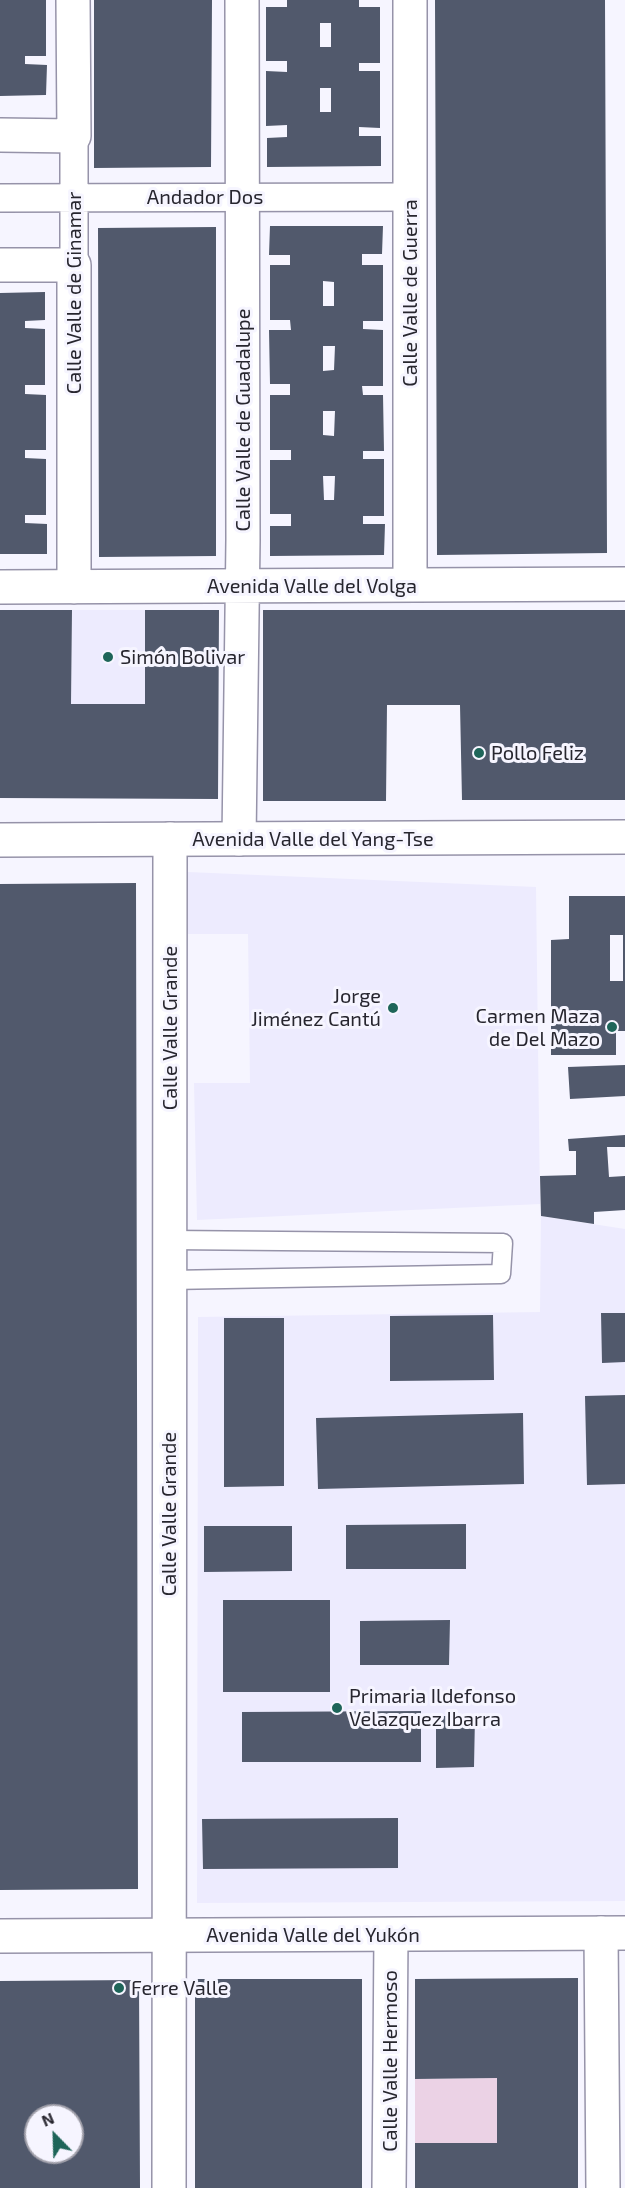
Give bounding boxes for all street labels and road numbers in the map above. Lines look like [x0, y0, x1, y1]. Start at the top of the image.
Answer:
street label: Andador Dos [147, 185, 263, 209]
street label: Calle Valle de Ginamar [62, 192, 86, 394]
street label: Calle Valle de Guerra [398, 199, 422, 387]
street label: Calle Valle de Guadalupe [231, 309, 255, 531]
street label: Avenida Valle del Volga [207, 574, 417, 598]
street label: Avenida Valle del Yang-Tse [192, 827, 434, 851]
street label: Calle Valle Grande [158, 946, 182, 1110]
street label: Calle Valle Grande [157, 1432, 181, 1596]
street label: Avenida Valle del Yukón [206, 1923, 420, 1947]
street label: Calle Valle Hermoso [378, 1970, 402, 2152]

